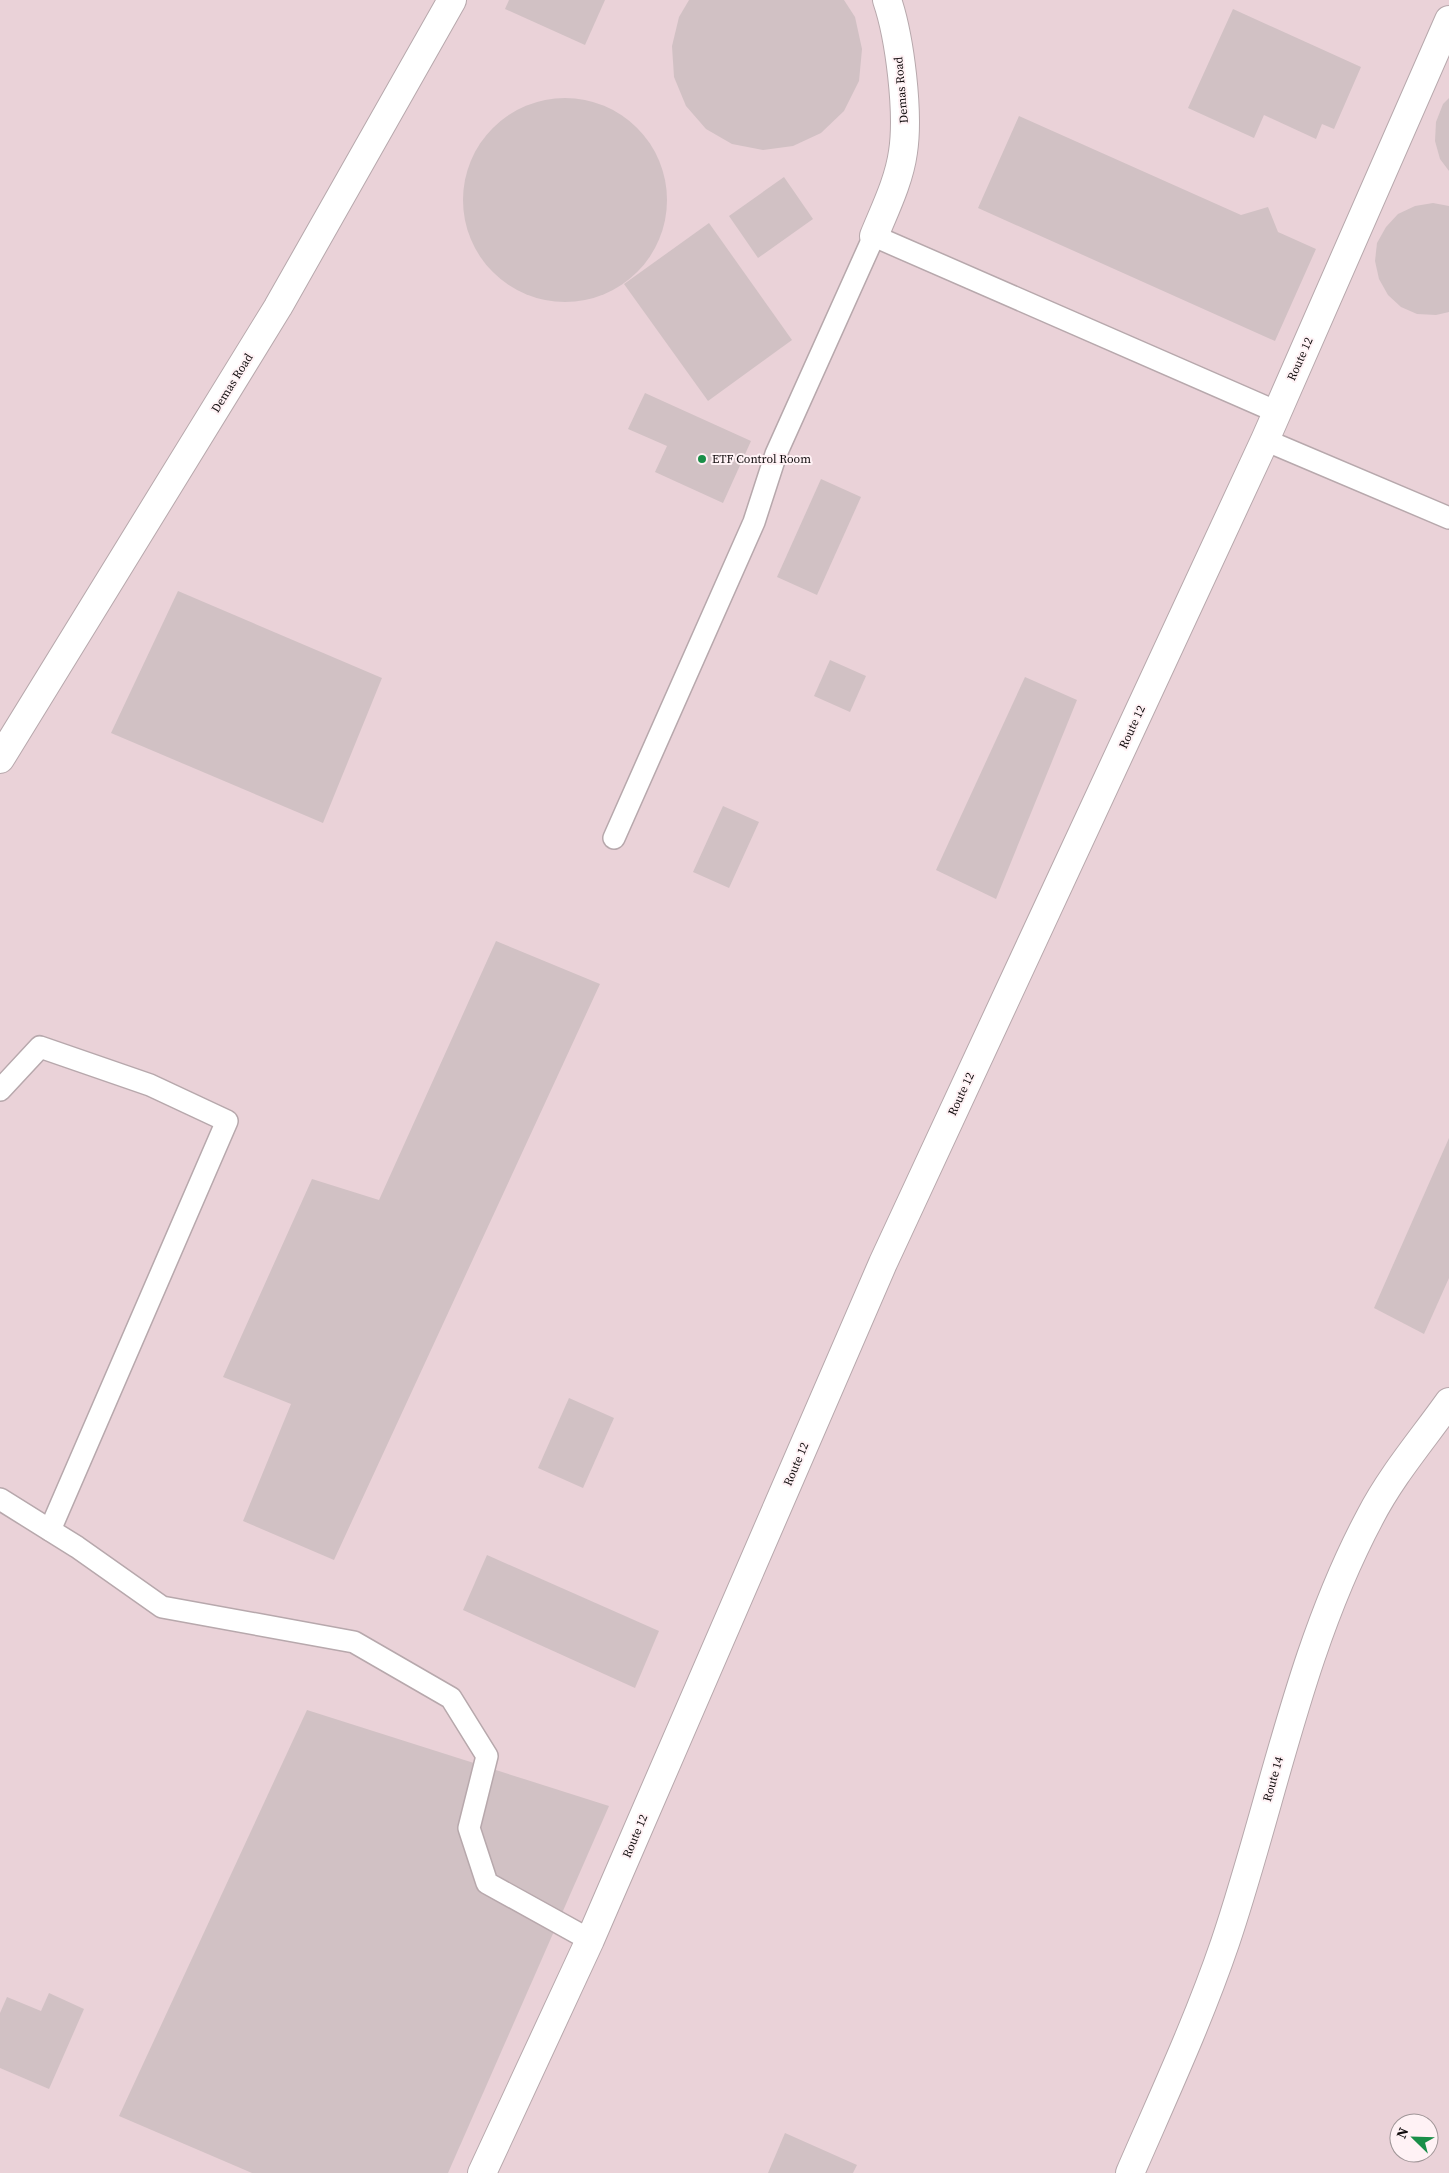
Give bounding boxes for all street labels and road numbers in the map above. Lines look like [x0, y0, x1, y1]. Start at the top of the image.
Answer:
street label: Demas Road [890, 56, 912, 124]
street label: Route 12 [1283, 335, 1317, 383]
street label: Demas Road [208, 350, 257, 416]
street label: Route 12 [1115, 703, 1149, 751]
street label: Route 12 [944, 1070, 978, 1118]
street label: Route 12 [780, 1440, 812, 1488]
street label: Route 14 [1259, 1755, 1287, 1803]
street label: Route 12 [619, 1812, 651, 1860]

